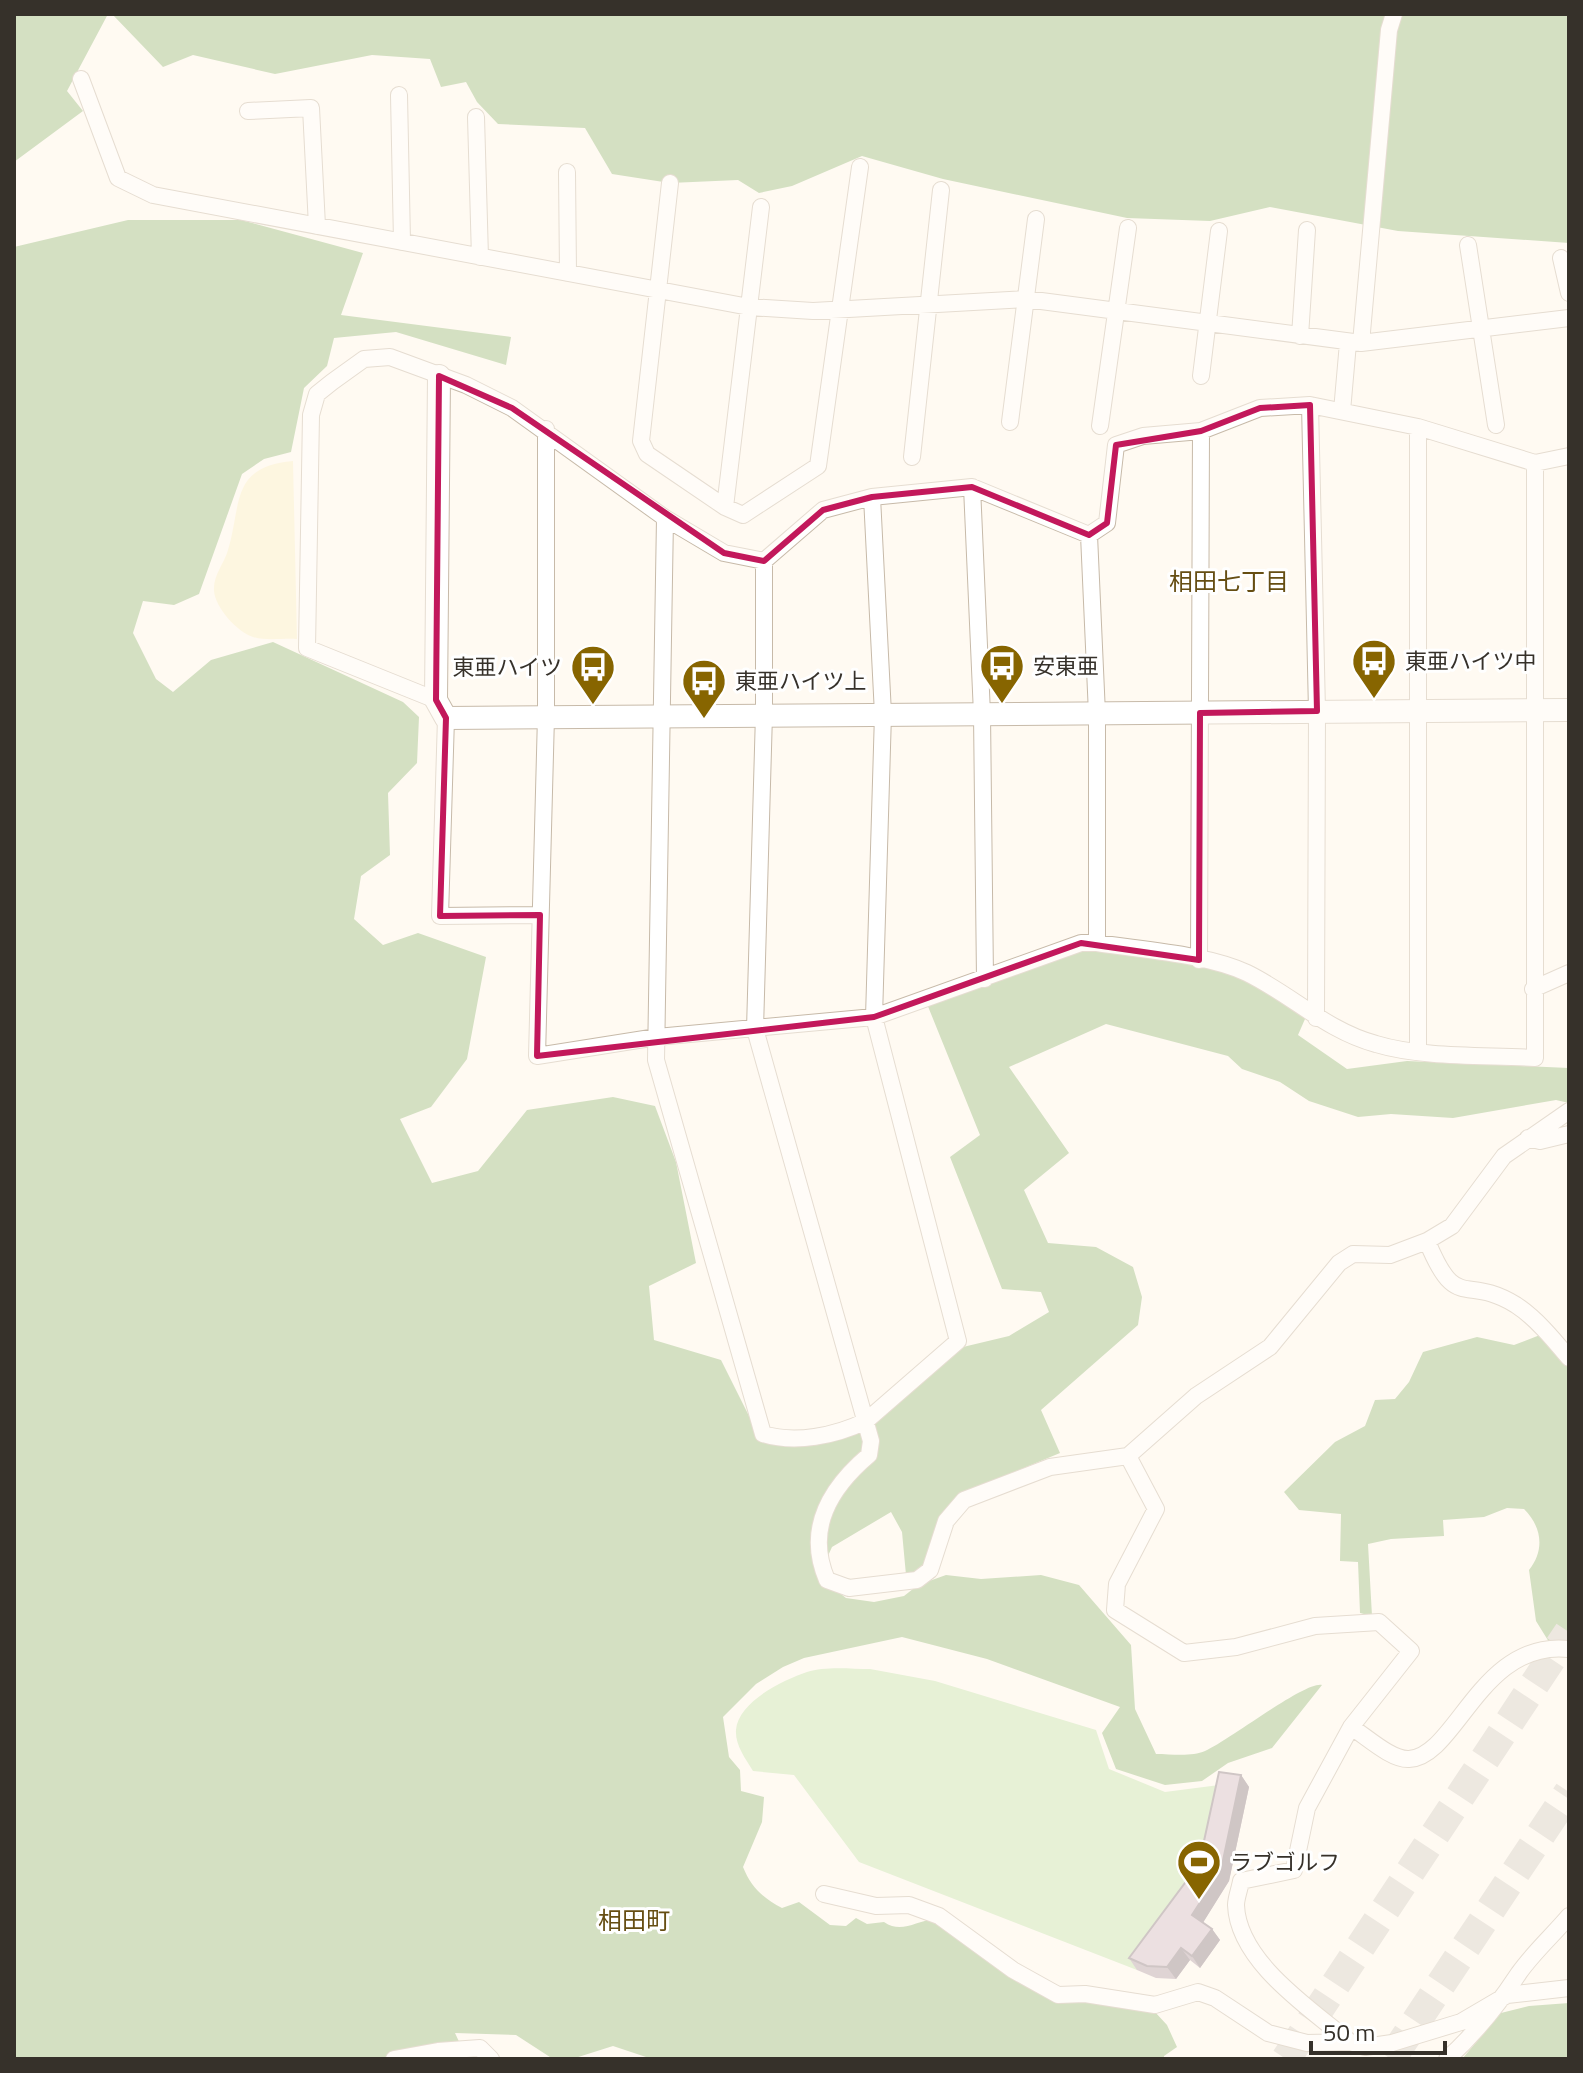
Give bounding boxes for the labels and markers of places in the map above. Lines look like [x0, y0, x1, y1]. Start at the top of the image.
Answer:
bus stop icon: 東亜ハイツ中 [1350, 637, 1398, 700]
bus stop icon: 安東亜 [978, 642, 1026, 705]
bus stop icon: 東亜ハイツ [569, 643, 617, 706]
place label: 東亜ハイツ中 [1405, 644, 1537, 678]
place label: 安東亜 [1033, 649, 1099, 683]
place label: 東亜ハイツ [452, 650, 562, 684]
bus stop icon: 東亜ハイツ上 [680, 657, 728, 720]
place label: 東亜ハイツ上 [735, 664, 867, 698]
sports icon: ラブゴルフ [1175, 1838, 1223, 1901]
place label: ラブゴルフ [1230, 1845, 1340, 1879]

